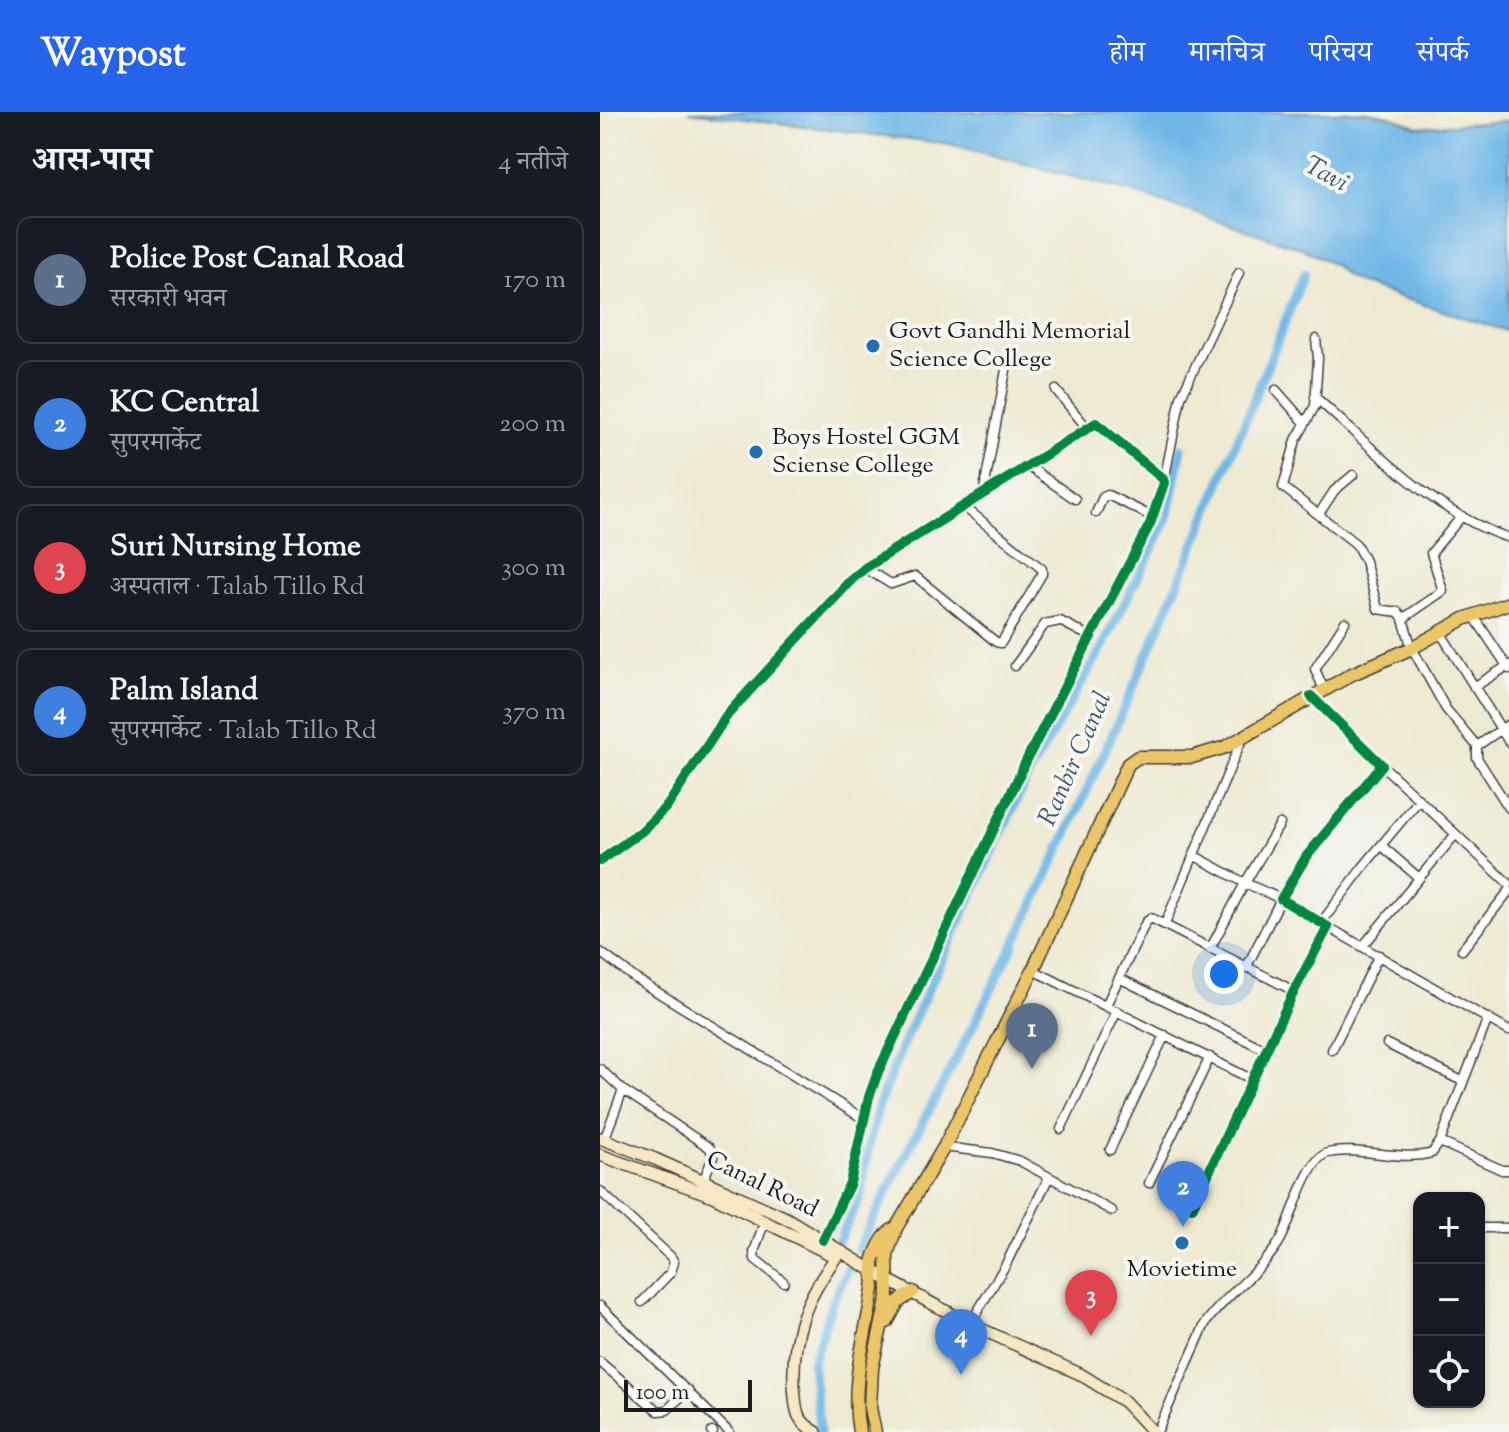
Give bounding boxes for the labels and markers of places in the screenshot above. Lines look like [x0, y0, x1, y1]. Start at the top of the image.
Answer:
place label: Govt Gandhi Memorial Science College [889, 315, 1131, 377]
marker: Govt Gandhi Memorial Science College [864, 337, 882, 355]
place label: Boys Hostel GGM Sciense College [772, 421, 960, 483]
marker: Boys Hostel GGM Sciense College [747, 443, 765, 461]
pin: 1 [1006, 1003, 1058, 1069]
pin: 2 [1157, 1161, 1209, 1227]
marker: Movietime [1173, 1234, 1191, 1252]
place label: Movietime [1127, 1253, 1237, 1287]
pin: 3 [1065, 1270, 1117, 1336]
pin: 4 [935, 1309, 987, 1375]

